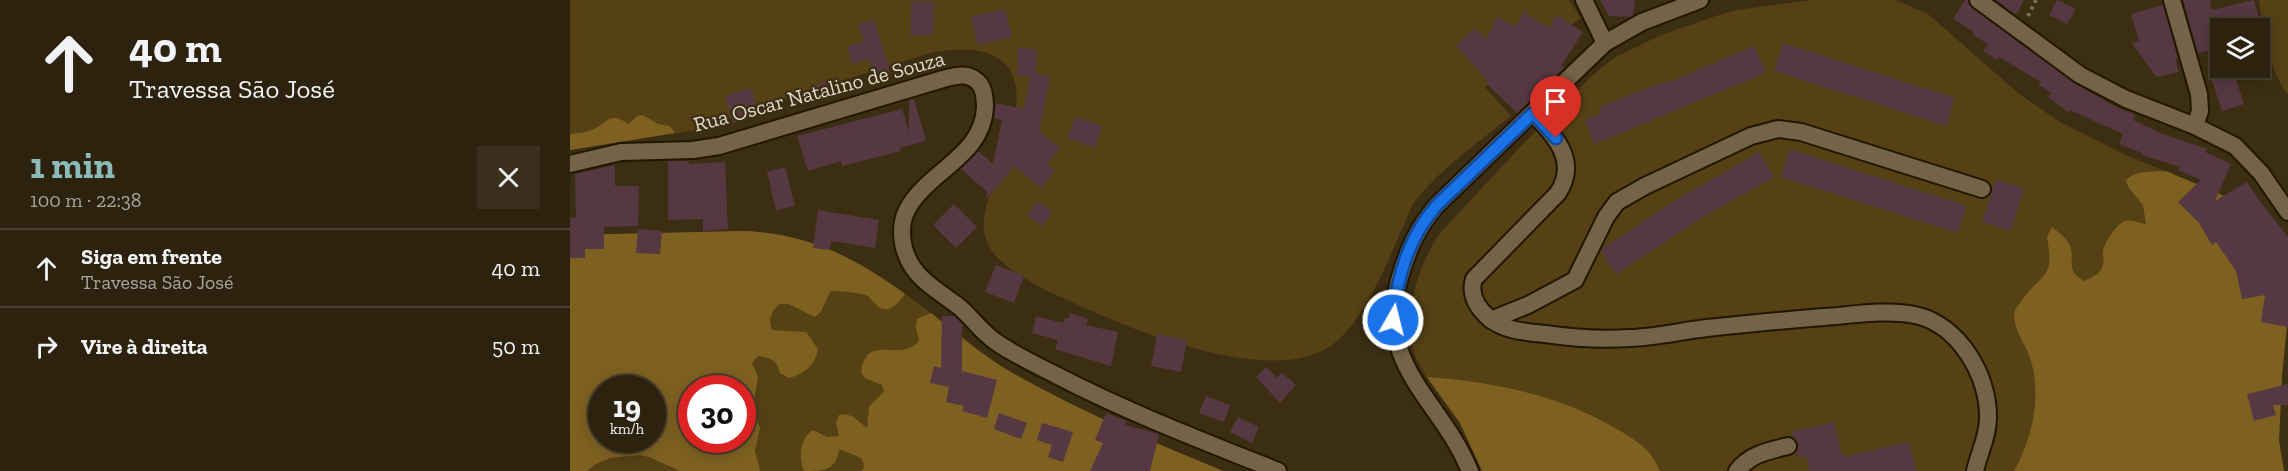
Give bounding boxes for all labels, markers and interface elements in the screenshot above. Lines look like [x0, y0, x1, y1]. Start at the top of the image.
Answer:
map controls [2210, 18, 2270, 78]
button: layers [2210, 18, 2270, 78]
text: 40 m [129, 22, 222, 73]
icon: ahead [30, 24, 108, 102]
street label: Rua Oscar Natalino de Souza [691, 45, 947, 137]
text: Travessa São José [129, 73, 335, 105]
pin [1530, 76, 1581, 138]
icon: arrive [1539, 85, 1572, 118]
text: 1 min [30, 144, 115, 187]
button: close [477, 146, 540, 209]
text: 100 m · 22:38 [30, 188, 142, 212]
text: Siga em frente [81, 243, 222, 270]
icon: ahead [30, 252, 63, 285]
text: 40 m [491, 255, 540, 282]
text: Travessa São José [81, 270, 233, 294]
position arrow [1361, 288, 1425, 352]
icon: right [30, 330, 63, 363]
text: Vire à direita [81, 333, 208, 360]
text: 50 m [492, 333, 540, 360]
speed limit sign: 30 [678, 375, 756, 453]
text: 19 [613, 389, 641, 425]
text: km/h [610, 420, 644, 438]

